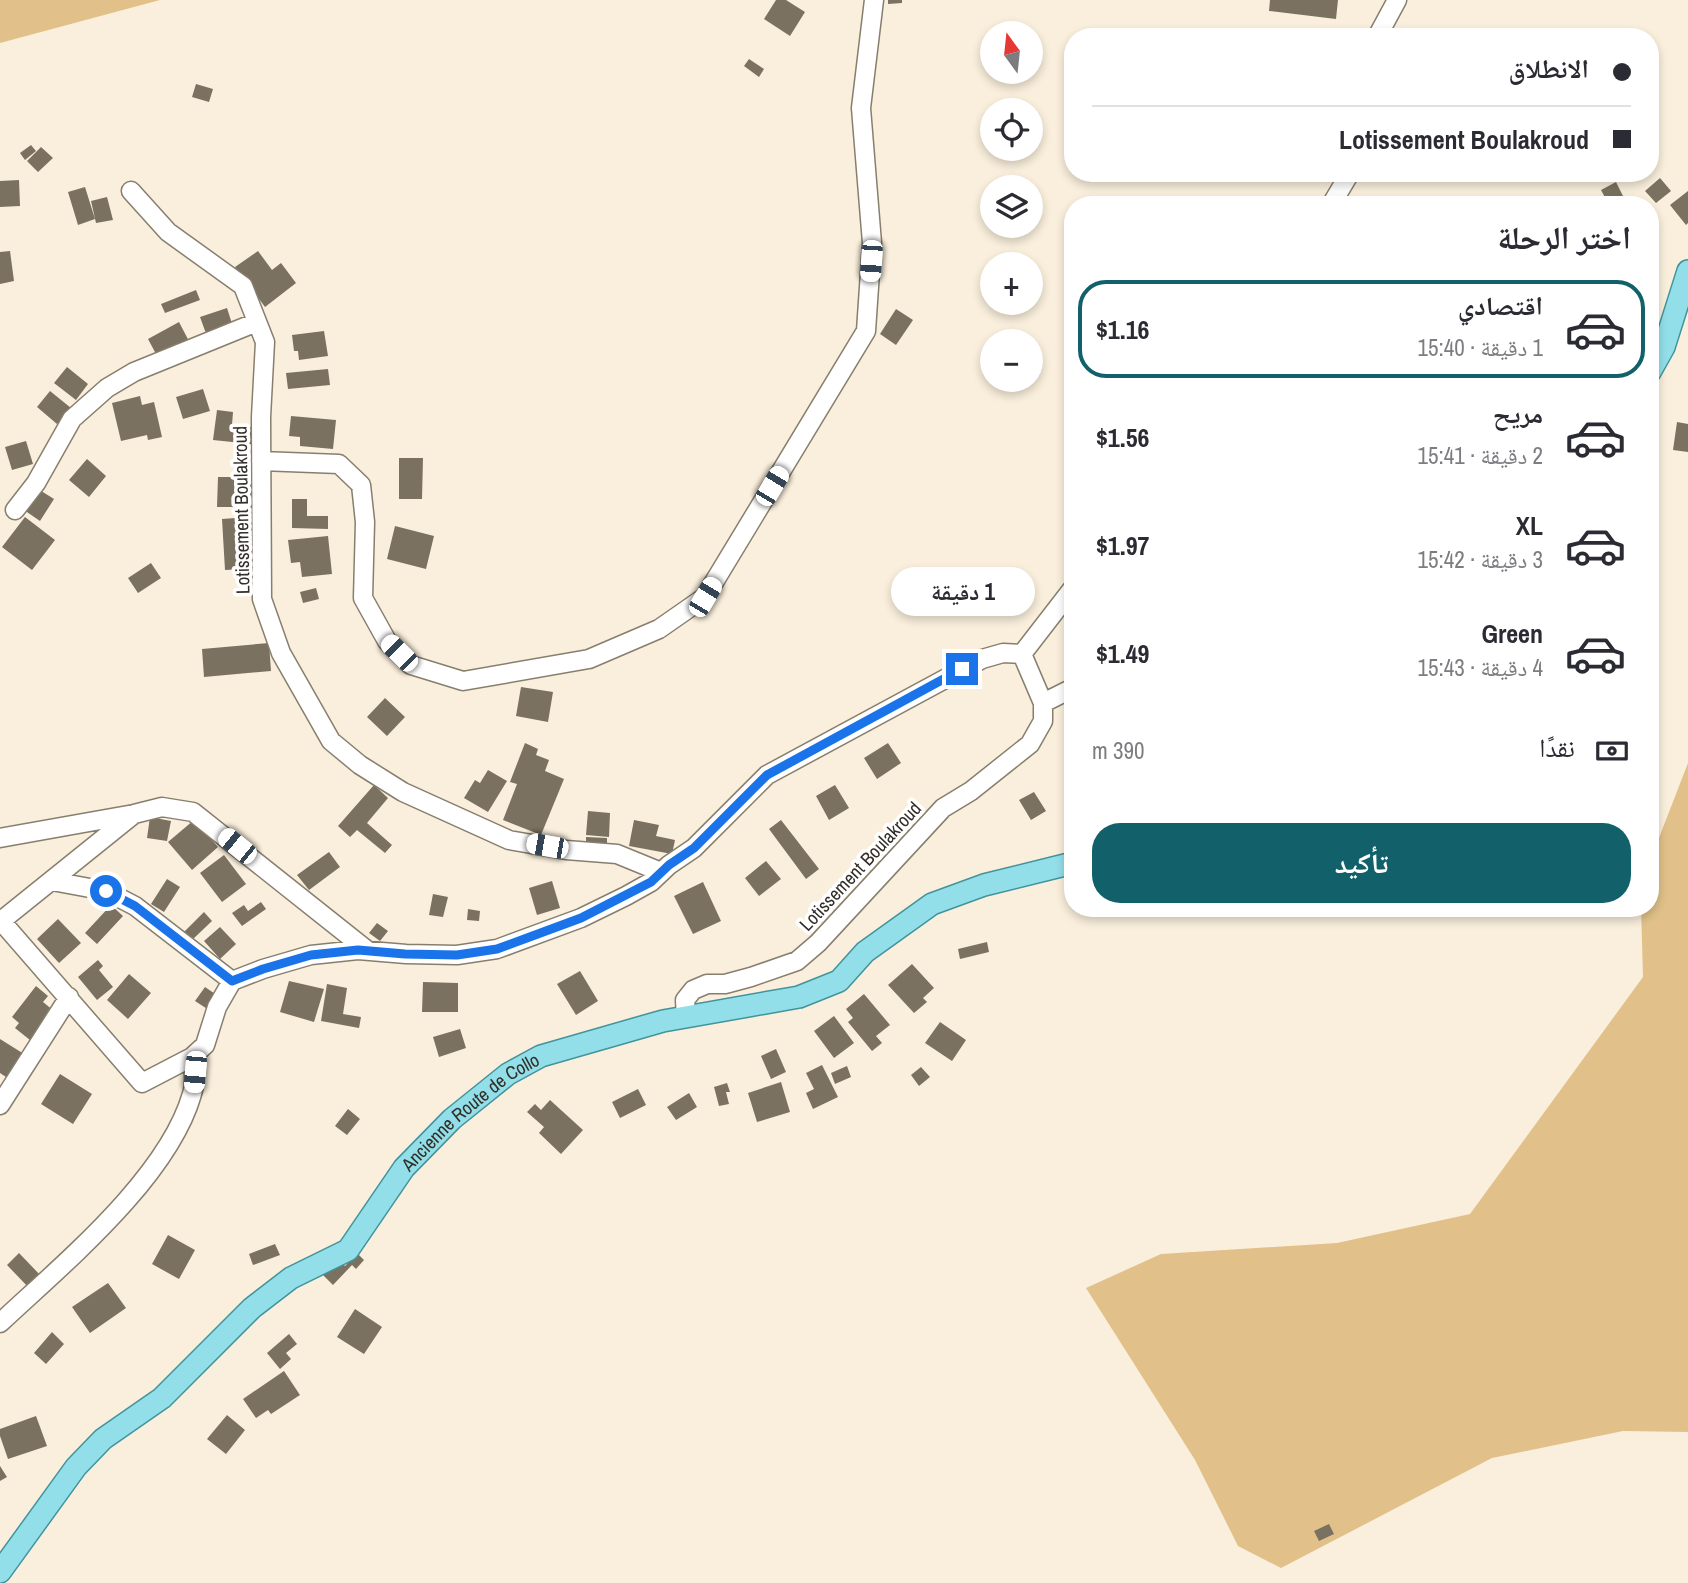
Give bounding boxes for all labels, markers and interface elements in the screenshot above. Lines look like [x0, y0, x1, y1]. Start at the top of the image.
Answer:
north arrow [980, 21, 1043, 84]
map controls [980, 21, 1043, 392]
text: الانطلاق [1509, 51, 1589, 86]
button: locate [980, 98, 1043, 161]
text: Lotissement Boulakroud [1339, 122, 1589, 157]
button: layers [980, 175, 1043, 238]
text: اختر الرحلة [1497, 216, 1631, 259]
car [860, 239, 883, 283]
button: + [980, 252, 1043, 315]
text: اقتصادي [1458, 288, 1543, 323]
icon: car [1564, 298, 1627, 361]
text: $1.16 [1096, 312, 1149, 347]
button: − [980, 329, 1043, 392]
text: 1 دقيقة · 15:40 [1418, 332, 1543, 363]
text: مريح [1493, 396, 1543, 431]
icon: car [1564, 406, 1627, 469]
text: $1.56 [1096, 420, 1149, 455]
street label: Lotissement Boulakroud [227, 426, 255, 594]
text: 2 دقيقة · 15:41 [1418, 440, 1543, 471]
car [753, 463, 792, 509]
text: XL [1516, 508, 1543, 543]
icon: car [1564, 514, 1627, 577]
text: $1.97 [1096, 528, 1149, 563]
text: 3 دقيقة · 15:42 [1418, 544, 1543, 575]
callout: 1 دقيقة [890, 568, 1034, 616]
car [686, 574, 725, 620]
text: 1 دقيقة [931, 576, 995, 607]
text: Green [1481, 616, 1543, 651]
icon: car [1564, 622, 1627, 685]
car [377, 631, 422, 675]
text: $1.49 [1096, 636, 1149, 671]
text: 4 دقيقة · 15:43 [1418, 652, 1543, 683]
route end [946, 653, 978, 685]
text: نقدًا [1539, 730, 1575, 765]
icon: cash [1593, 732, 1631, 770]
text: 390 m [1092, 735, 1144, 766]
street label: Lotissement Boulakroud [793, 796, 927, 936]
button: تأكيد [1092, 823, 1631, 903]
car [215, 825, 260, 867]
car [525, 832, 570, 860]
route start [90, 875, 122, 907]
street label: Ancienne Route de Collo [394, 1046, 544, 1177]
car [183, 1050, 208, 1094]

